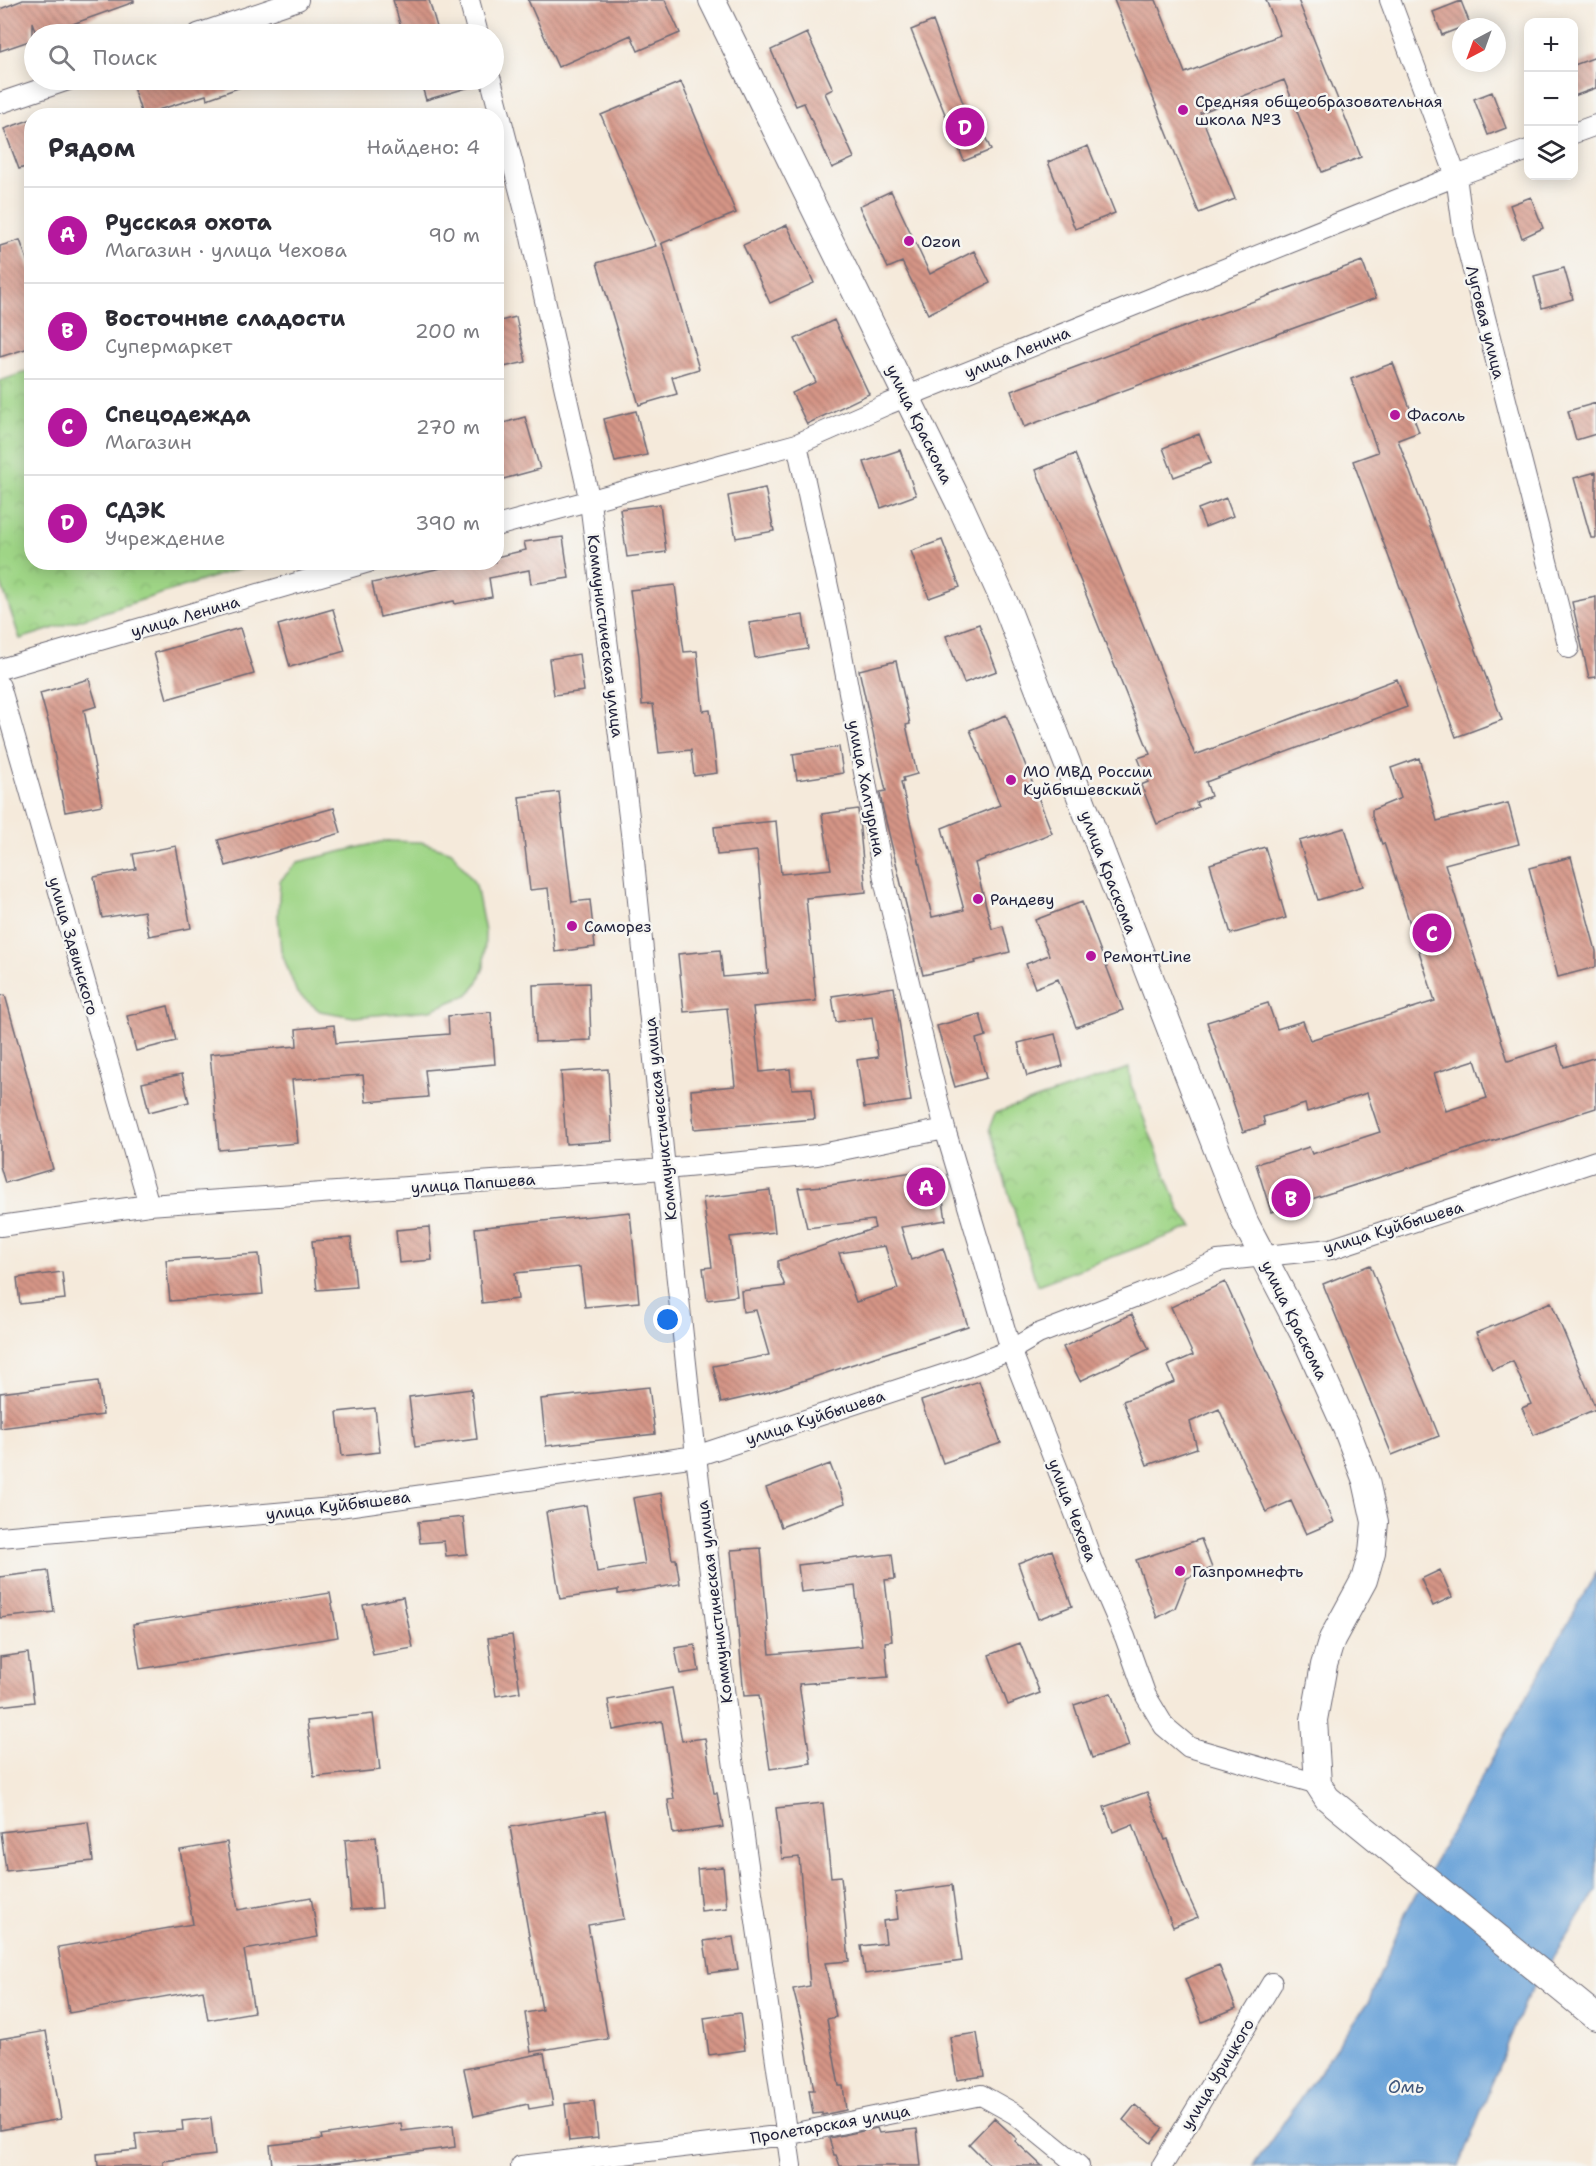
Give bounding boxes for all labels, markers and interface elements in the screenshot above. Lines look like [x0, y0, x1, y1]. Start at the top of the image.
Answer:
north arrow [1452, 18, 1506, 72]
map controls [1524, 18, 1578, 180]
button: + [1524, 18, 1578, 72]
search box [24, 24, 504, 90]
icon: search [45, 41, 78, 74]
text: Поиск [93, 43, 157, 72]
button: − [1524, 72, 1578, 126]
place label: Средняя общеобразовательная школа №3 [1195, 91, 1443, 130]
marker: Средняя общеобразовательная школа №3 [1176, 103, 1190, 117]
pin: D [946, 104, 984, 150]
button: layers [1524, 126, 1578, 180]
text: Рядом [48, 130, 135, 165]
text: Найдено: 4 [367, 134, 480, 160]
text: Русская охота [105, 208, 272, 237]
text: A [60, 222, 75, 248]
text: 90 m [428, 222, 480, 248]
place label: Ozon [921, 231, 961, 252]
marker: Ozon [902, 234, 916, 248]
text: Магазин · улица Чехова [105, 237, 347, 263]
street label: Луговая улица [1461, 263, 1510, 381]
text: Восточные сладости [105, 304, 345, 333]
text: B [61, 318, 74, 344]
text: 200 m [415, 318, 480, 344]
street label: улица Ленина [961, 322, 1073, 383]
text: Супермаркет [105, 333, 232, 359]
street label: улица Краскома [882, 361, 958, 487]
text: Спецодежда [105, 400, 250, 429]
place label: Фасоль [1407, 405, 1465, 426]
marker: Фасоль [1388, 408, 1402, 422]
text: C [61, 414, 74, 440]
text: 270 m [416, 414, 480, 440]
text: Магазин [105, 429, 192, 455]
text: СДЭК [105, 496, 165, 525]
text: D [60, 510, 75, 536]
text: 390 m [415, 510, 480, 536]
text: Учреждение [105, 525, 225, 551]
street label: Коммунистическая улица [583, 533, 628, 739]
street label: улица Ленина [128, 591, 242, 642]
street label: улица Халтурина [843, 718, 890, 858]
place label: МО МВД России Куйбышевский [1023, 761, 1152, 800]
marker: МО МВД России Куйбышевский [1004, 773, 1018, 787]
street label: улица Краскома [1075, 808, 1142, 937]
street label: улица Здвинского [44, 875, 103, 1018]
place label: Рандеву [990, 889, 1054, 910]
marker: Рандеву [971, 892, 985, 906]
pin: C [1412, 910, 1452, 956]
place label: Саморез [584, 916, 652, 937]
marker: Саморез [565, 919, 579, 933]
place label: РемонтLine [1103, 946, 1192, 967]
marker: РемонтLine [1084, 949, 1098, 963]
street label: Коммунистическая улица [639, 1016, 682, 1222]
pin: A [906, 1164, 946, 1210]
street label: улица Папшева [410, 1169, 536, 1198]
pin: B [1272, 1176, 1310, 1220]
street label: улица Куйбышева [1321, 1196, 1466, 1259]
street label: улица Краскома [1257, 1257, 1333, 1383]
your location [653, 1305, 682, 1334]
street label: улица Куйбышева [743, 1385, 888, 1450]
street label: улица Чехова [1043, 1456, 1102, 1565]
street label: улица Куйбышева [265, 1486, 412, 1525]
street label: Коммунистическая улица [692, 1499, 737, 1705]
place label: Газпромнефть [1192, 1561, 1303, 1582]
marker: Газпромнефть [1173, 1564, 1187, 1578]
street label: улица Урицкого [1176, 2015, 1259, 2134]
water label: Омь [1388, 2075, 1424, 2099]
street label: Пролетарская улица [749, 2100, 912, 2149]

